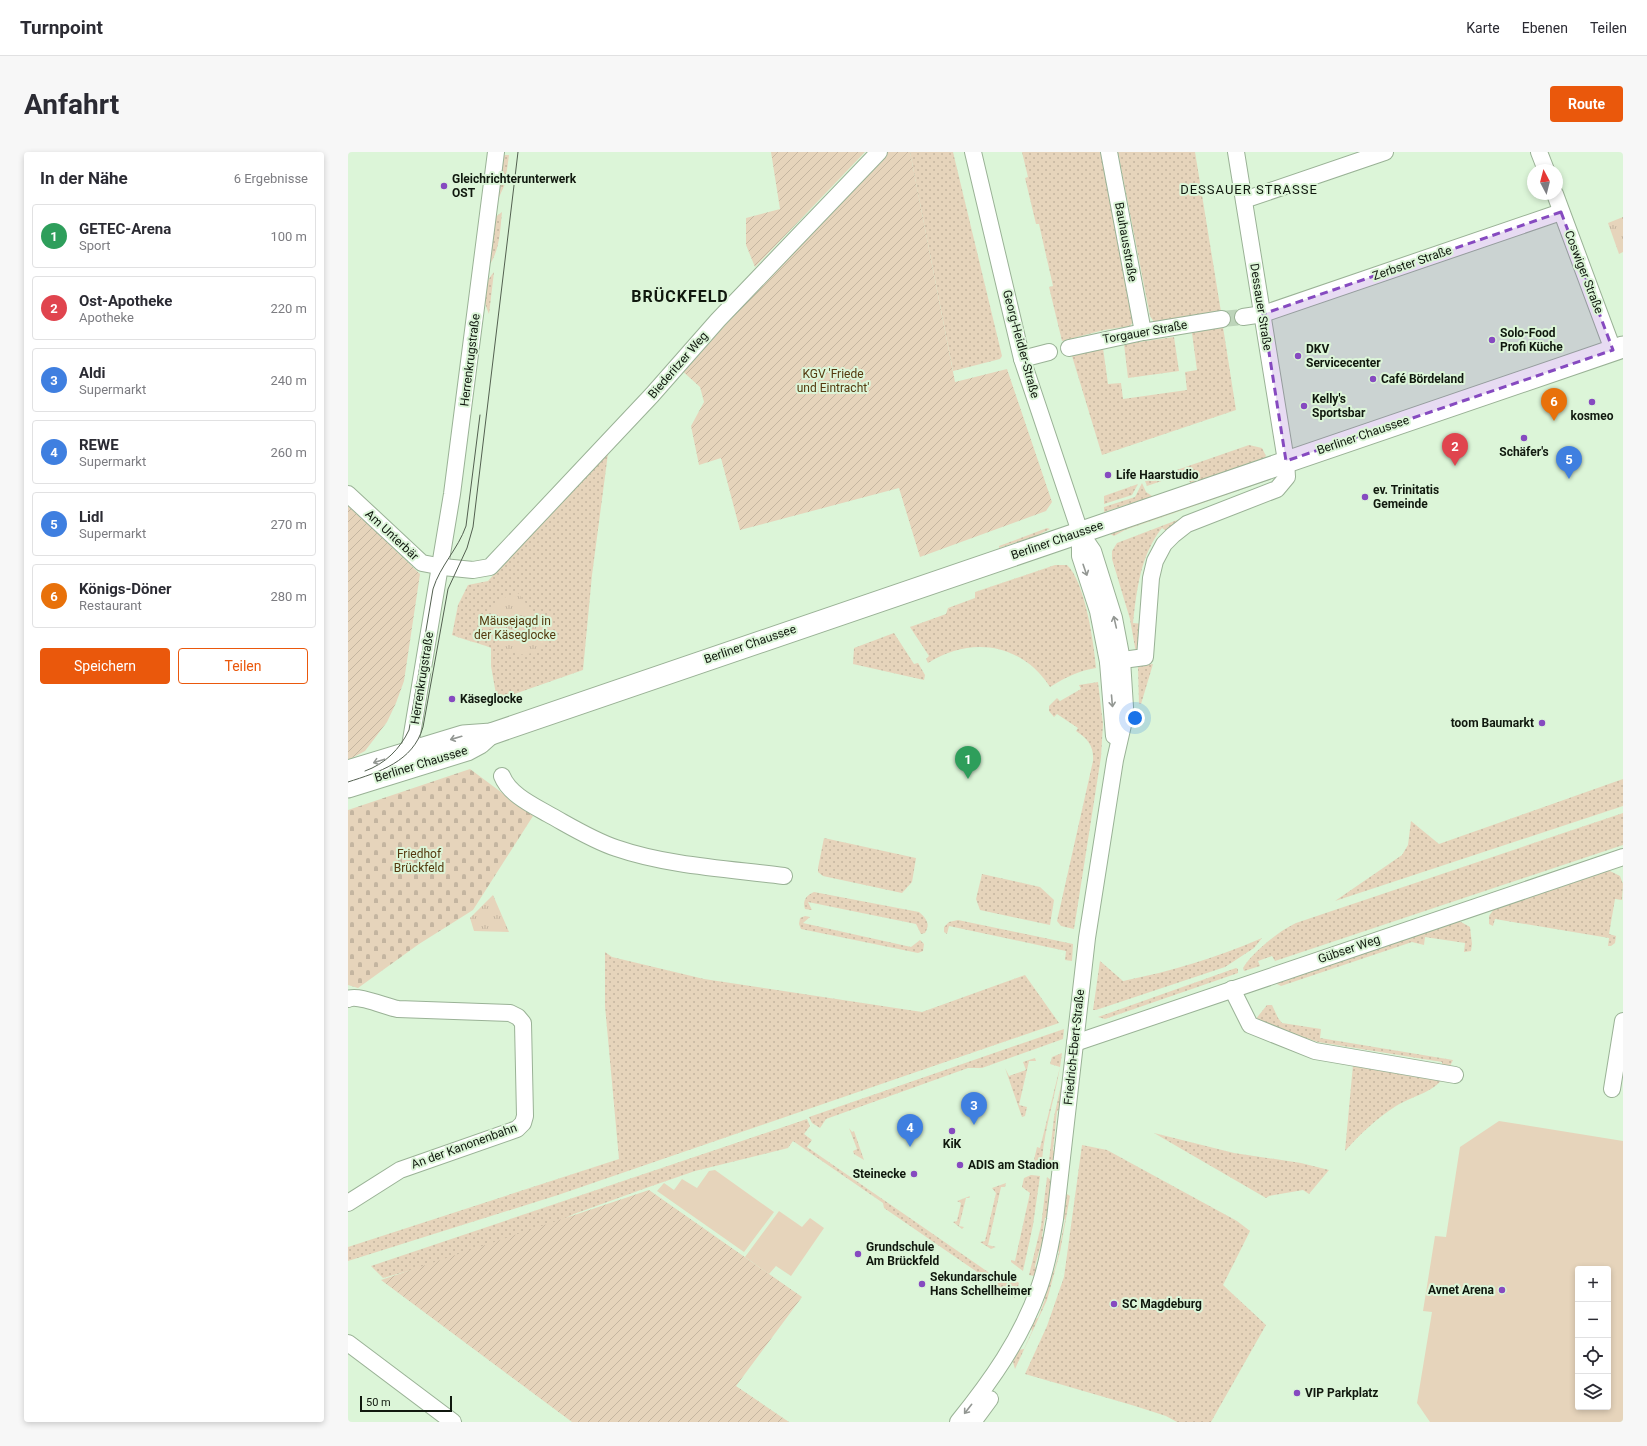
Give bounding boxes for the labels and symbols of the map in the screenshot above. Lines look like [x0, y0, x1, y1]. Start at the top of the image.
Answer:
north arrow [1527, 164, 1563, 200]
place label: Gleichrichterunterwerk OST [452, 172, 577, 200]
marker: Gleichrichterunterwerk OST [439, 181, 449, 191]
district label: DESSAUER STRASSE [1180, 182, 1318, 197]
street label: Bauhausstraße [1112, 201, 1140, 283]
street label: Coswiger Straße [1562, 228, 1606, 316]
street label: Zerbster Straße [1371, 243, 1453, 283]
street label: Dessauer Straße [1247, 262, 1275, 352]
district label: BRÜCKFELD [631, 287, 729, 306]
street label: Georg-Heidler-Straße [1000, 288, 1042, 400]
street label: Herrenkrugstraße [457, 313, 483, 407]
street label: Torgauer Straße [1102, 318, 1188, 346]
place label: Solo-Food Profi Küche [1500, 326, 1563, 354]
street label: Biederitzer Weg [645, 329, 711, 401]
marker: Solo-Food Profi Küche [1487, 335, 1497, 345]
place label: DKV Servicecenter [1306, 342, 1381, 370]
marker: DKV Servicecenter [1293, 351, 1303, 361]
park label: KGV 'Friede und Eintracht' [797, 367, 869, 395]
place label: Café Bördeland [1381, 372, 1464, 386]
marker: Café Bördeland [1368, 374, 1378, 384]
pin: 6 [1541, 388, 1567, 421]
place label: Kelly's Sportsbar [1312, 392, 1366, 420]
marker: kosmeo [1587, 397, 1597, 407]
marker: Kelly's Sportsbar [1299, 401, 1309, 411]
place label: kosmeo [1571, 409, 1614, 423]
street label: Berliner Chaussee [1315, 413, 1411, 457]
pin: 2 [1442, 433, 1468, 466]
marker: Schäfer's [1519, 433, 1529, 443]
place label: Schäfer's [1499, 445, 1549, 459]
pin: 5 [1556, 446, 1582, 479]
place label: Life Haarstudio [1116, 468, 1199, 482]
marker: Life Haarstudio [1103, 470, 1113, 480]
place label: ev. Trinitatis Gemeinde [1373, 483, 1439, 511]
marker: ev. Trinitatis Gemeinde [1360, 492, 1370, 502]
street label: Am Unterbär [363, 507, 421, 563]
street label: Berliner Chaussee [1009, 518, 1105, 562]
one-way arrow [1081, 563, 1089, 575]
park label: Mäusejagd in der Käseglocke [474, 614, 556, 642]
one-way arrow [1110, 616, 1118, 629]
street label: Berliner Chaussee [702, 622, 798, 666]
street label: Herrenkrugstraße [408, 631, 436, 725]
place label: Käseglocke [460, 692, 523, 706]
marker: Käseglocke [447, 694, 457, 704]
one-way arrow [1109, 694, 1116, 707]
your location [1125, 708, 1145, 728]
place label: toom Baumarkt [1451, 716, 1534, 730]
marker: toom Baumarkt [1537, 718, 1547, 728]
one-way arrow [450, 735, 463, 742]
street label: Berliner Chaussee [373, 743, 469, 785]
pin: 1 [955, 746, 981, 779]
one-way arrow [372, 758, 385, 765]
park label: Friedhof Brückfeld [394, 847, 444, 875]
street label: Gübser Weg [1316, 932, 1382, 966]
street label: Friedrich-Ebert-Straße [1061, 988, 1087, 1106]
pin: 3 [961, 1092, 987, 1125]
pin: 4 [897, 1114, 923, 1147]
street label: An der Kanonenbahn [409, 1120, 519, 1172]
marker: KiK [947, 1126, 957, 1136]
place label: KiK [943, 1137, 962, 1151]
place label: ADIS am Stadion [968, 1158, 1059, 1172]
marker: ADIS am Stadion [955, 1160, 965, 1170]
place label: Steinecke [853, 1167, 907, 1181]
marker: Steinecke [909, 1169, 919, 1179]
place label: Grundschule Am Brückfeld [866, 1240, 939, 1268]
marker: Grundschule Am Brückfeld [853, 1249, 863, 1259]
place label: Sekundarschule Hans Schellheimer [930, 1270, 1032, 1298]
marker: Sekundarschule Hans Schellheimer [917, 1279, 927, 1289]
place label: Avnet Arena [1428, 1283, 1495, 1297]
marker: Avnet Arena [1497, 1285, 1507, 1295]
place label: SC Magdeburg [1122, 1297, 1202, 1311]
marker: SC Magdeburg [1109, 1299, 1119, 1309]
place label: VIP Parkplatz [1305, 1386, 1378, 1400]
marker: VIP Parkplatz [1292, 1388, 1302, 1398]
scale bar [360, 1394, 452, 1413]
one-way arrow [964, 1404, 973, 1415]

